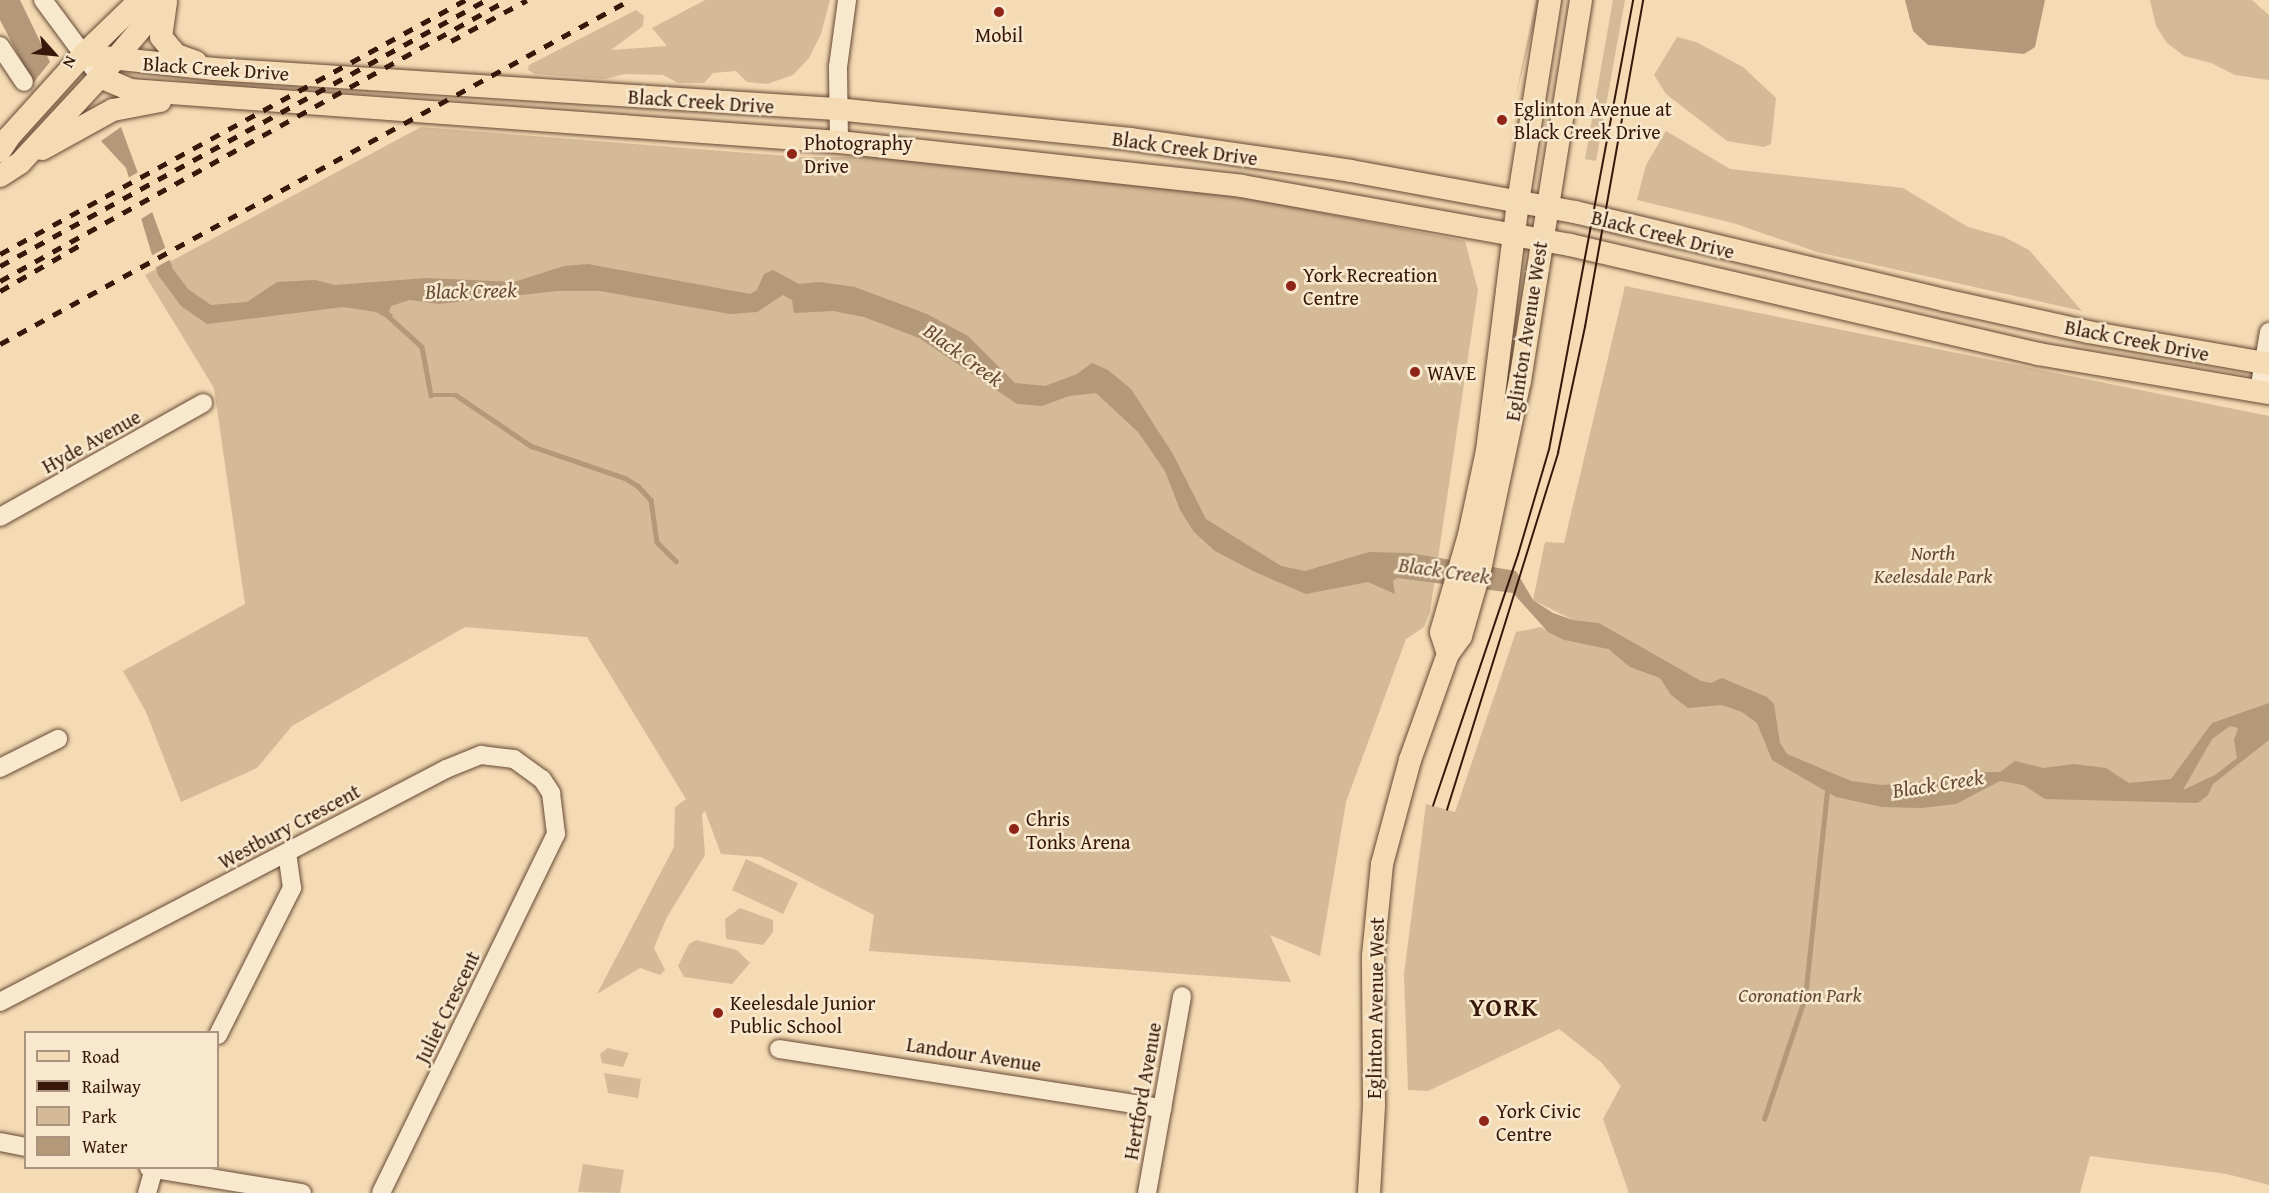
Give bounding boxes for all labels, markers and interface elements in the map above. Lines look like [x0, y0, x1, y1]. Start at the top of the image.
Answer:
marker: Mobil [992, 5, 1006, 19]
place label: Mobil [975, 22, 1023, 46]
north arrow [24, 24, 84, 84]
street label: Black Creek Drive [142, 51, 290, 85]
text: N [57, 52, 83, 72]
street label: Black Creek Drive [627, 84, 775, 118]
place label: Eglinton Avenue at Black Creek Drive [1514, 96, 1672, 143]
marker: Eglinton Avenue at Black Creek Drive [1495, 113, 1509, 127]
street label: Black Creek Drive [1111, 126, 1259, 170]
place label: Photography Drive [804, 130, 913, 177]
marker: Photography Drive [785, 147, 799, 161]
street label: Black Creek Drive [1589, 205, 1737, 263]
street label: Eglinton Avenue West [1500, 239, 1552, 423]
place label: York Recreation Centre [1303, 262, 1437, 309]
water label: Black Creek [425, 278, 517, 304]
marker: York Recreation Centre [1284, 279, 1298, 293]
street label: Black Creek Drive [2063, 314, 2211, 366]
water label: Black Creek [919, 318, 1007, 392]
place label: WAVE [1427, 360, 1476, 384]
marker: WAVE [1408, 365, 1422, 379]
street label: Hyde Avenue [37, 404, 145, 478]
park label: North Keelesdale Park [1874, 540, 1992, 587]
water label: Black Creek [1397, 552, 1491, 590]
water label: Black Creek [1891, 764, 1985, 804]
street label: Westbury Crescent [214, 779, 364, 873]
place label: Chris Tonks Arena [1026, 806, 1131, 853]
marker: Chris Tonks Arena [1007, 822, 1021, 836]
street label: Eglinton Avenue West [1361, 917, 1389, 1099]
street label: Juliet Crescent [410, 947, 484, 1067]
park label: Coronation Park [1738, 982, 1862, 1006]
place label: Keelesdale Junior Public School [730, 990, 875, 1037]
district label: YORK [1469, 991, 1539, 1023]
marker: Keelesdale Junior Public School [711, 1006, 725, 1020]
street label: Hertford Avenue [1118, 1020, 1166, 1162]
legend [24, 1031, 219, 1169]
street label: Landour Avenue [905, 1031, 1043, 1077]
text: Road [82, 1043, 120, 1070]
text: Railway [82, 1073, 141, 1100]
place label: York Civic Centre [1496, 1098, 1581, 1145]
text: Park [82, 1103, 117, 1130]
marker: York Civic Centre [1477, 1114, 1491, 1128]
text: Water [82, 1133, 127, 1160]

